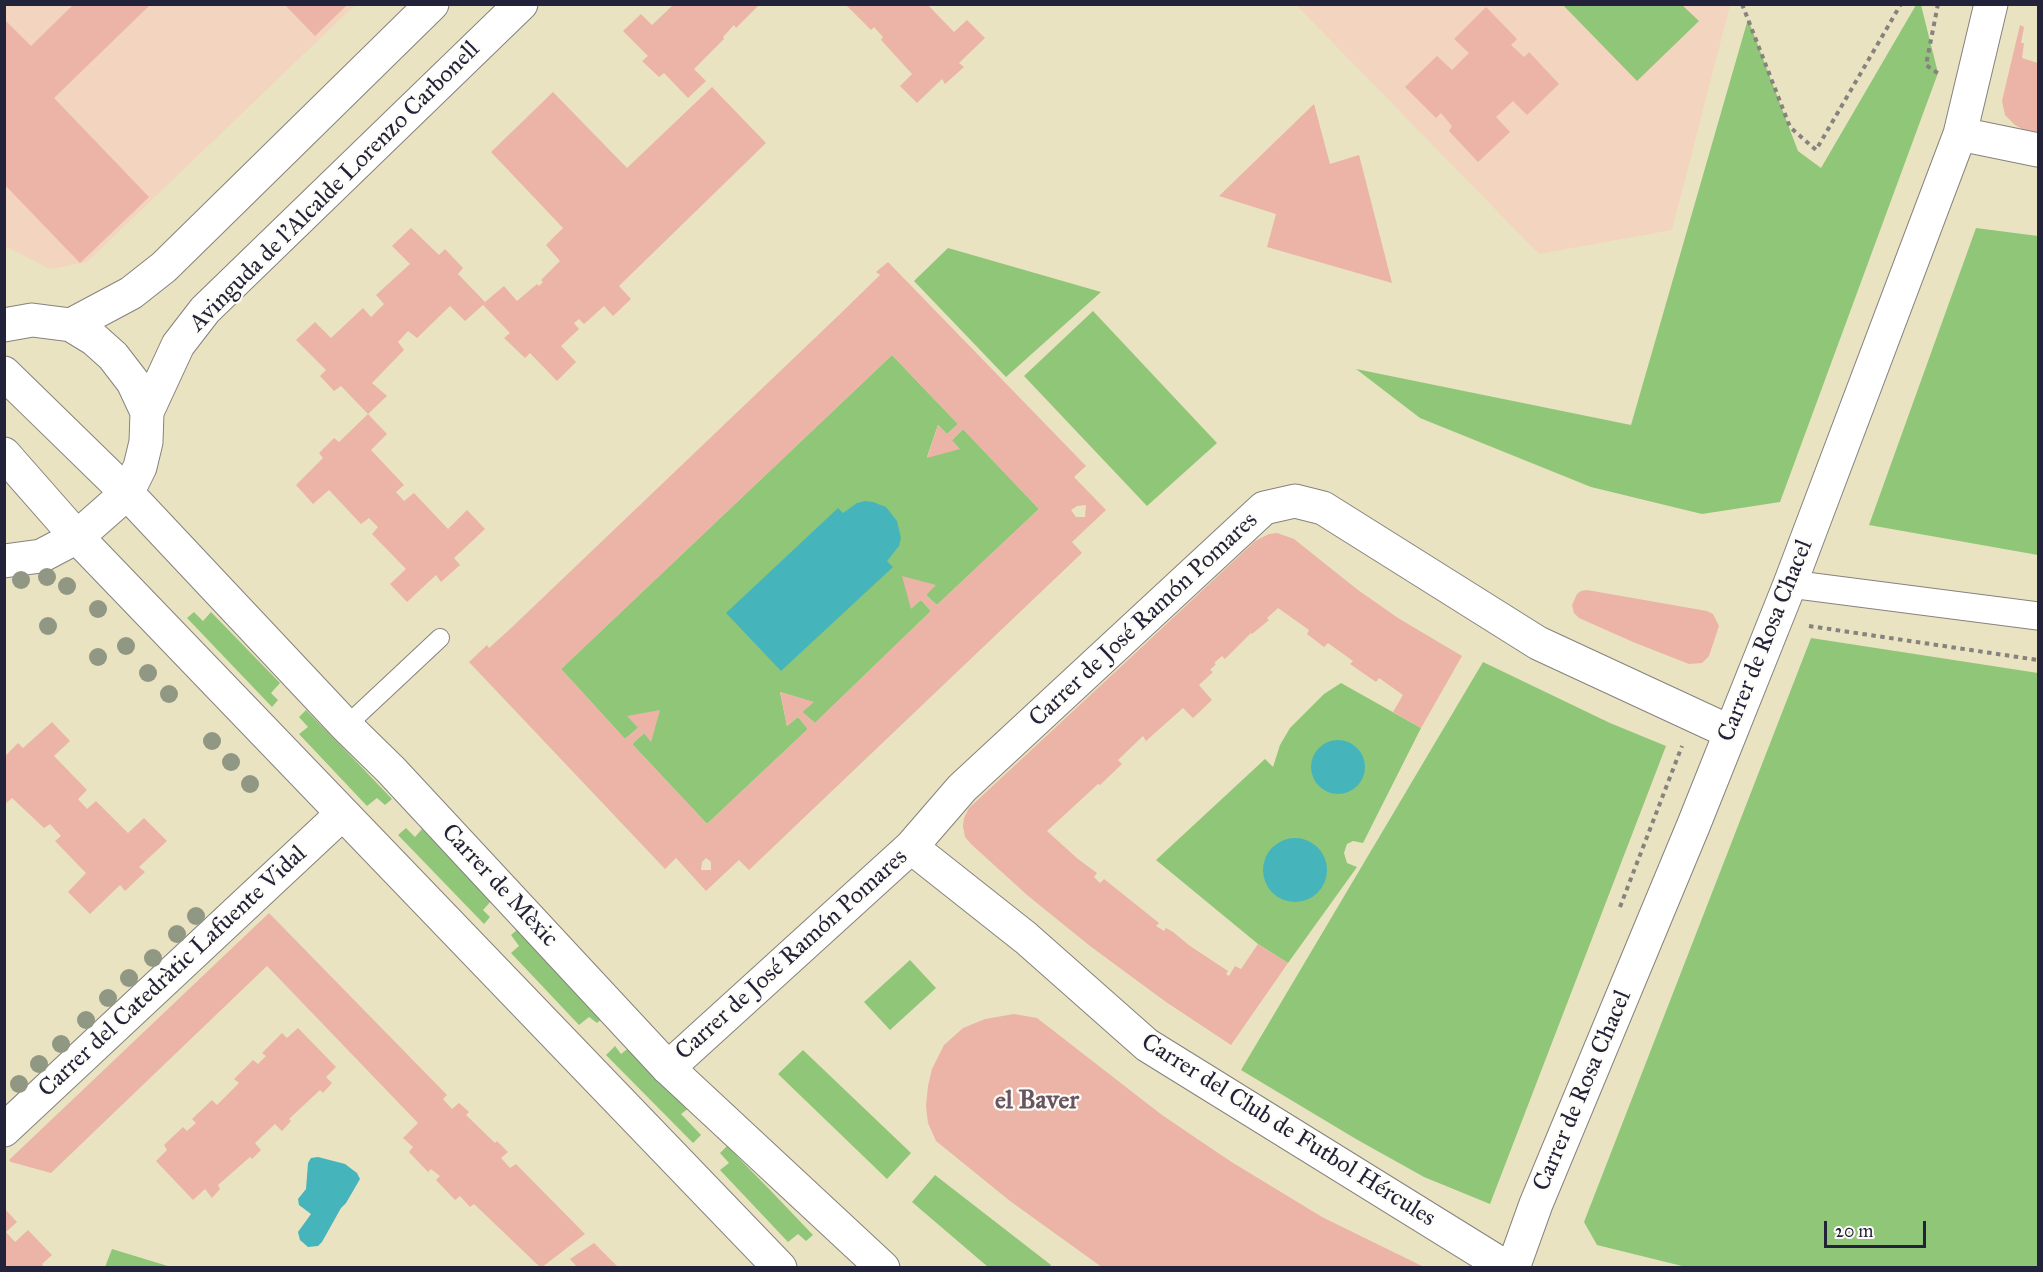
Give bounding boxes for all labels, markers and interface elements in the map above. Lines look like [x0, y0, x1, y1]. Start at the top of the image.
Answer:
street label: Avinguda de l'Alcalde Lorenzo Carbonell [184, 36, 486, 338]
street label: Carrer de José Ramón Pomares [1024, 507, 1264, 733]
street label: Carrer de Rosa Chacel [1712, 536, 1820, 746]
street label: Carrer de Mèxic [435, 819, 563, 953]
street label: Carrer del Catedràtic Lafuente Vidal [33, 840, 313, 1104]
street label: Carrer de José Ramón Pomares [670, 843, 914, 1067]
street label: Carrer de Rosa Chacel [1528, 986, 1638, 1196]
street label: Carrer del Club de Futbol Hércules [1136, 1028, 1440, 1234]
district label: el Baver [995, 1086, 1079, 1118]
scale bar [1827, 1209, 1929, 1247]
text: 20 m [1835, 1220, 1873, 1242]

